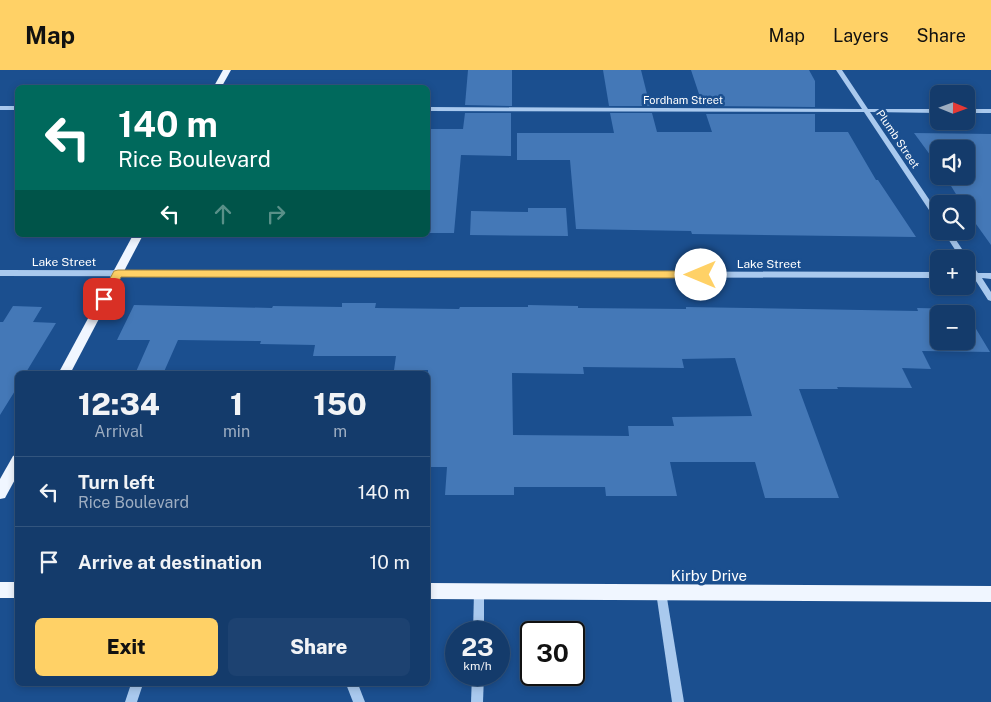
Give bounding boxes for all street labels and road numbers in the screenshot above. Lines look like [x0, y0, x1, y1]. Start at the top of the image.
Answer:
street label: Fordham Street [643, 94, 723, 106]
street label: Plumb Street [874, 108, 922, 170]
street label: Lake Street [32, 255, 97, 269]
street label: Lake Street [737, 257, 802, 271]
street label: Kirby Drive [671, 567, 747, 584]

